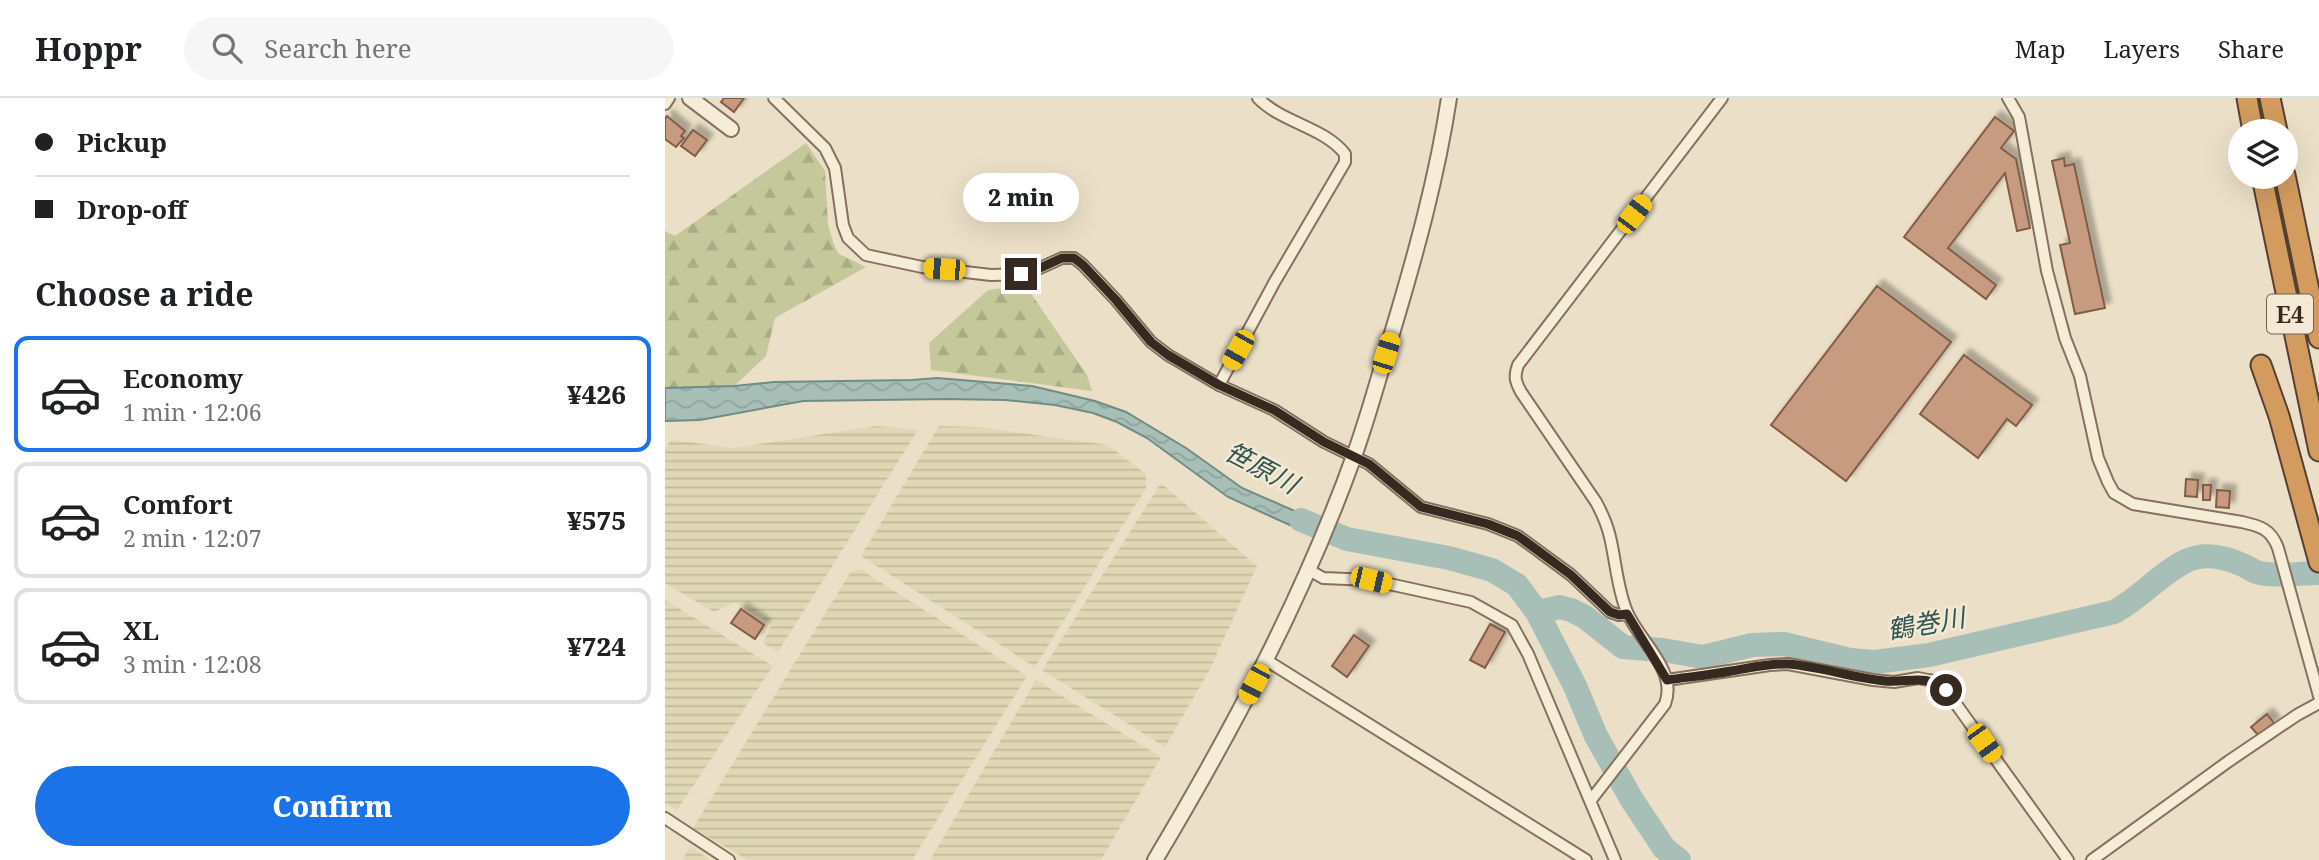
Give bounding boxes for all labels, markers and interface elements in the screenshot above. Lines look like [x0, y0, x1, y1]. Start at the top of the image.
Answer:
search box [184, 17, 674, 80]
text: Hoppr [35, 26, 142, 71]
icon: search [208, 29, 246, 67]
text: Search here [264, 30, 412, 66]
text: Map [2015, 32, 2066, 65]
text: Layers [2104, 32, 2180, 65]
text: Share [2218, 32, 2284, 65]
map controls [2228, 119, 2298, 189]
button: layers [2228, 119, 2298, 189]
text: Pickup [77, 124, 167, 160]
callout: 2 min [963, 172, 1079, 222]
text: 2 min [988, 181, 1054, 213]
text: Drop-off [77, 191, 187, 227]
car [1613, 191, 1656, 237]
car [923, 257, 966, 281]
route end [1005, 258, 1037, 290]
text: Choose a ride [35, 272, 254, 315]
road number: E4 [2267, 294, 2313, 334]
car [1219, 327, 1258, 373]
car [1370, 330, 1403, 376]
text: Economy [123, 360, 243, 396]
icon: car [39, 363, 102, 426]
text: ¥426 [567, 376, 626, 412]
text: 1 min · 12:06 [123, 396, 261, 428]
water label: 笹原川 [1219, 433, 1308, 503]
text: Comfort [123, 486, 233, 522]
icon: car [39, 489, 102, 552]
text: ¥575 [567, 502, 626, 538]
text: 2 min · 12:07 [123, 522, 261, 554]
car [1349, 565, 1394, 595]
water label: 鶴巻川 [1884, 598, 1970, 648]
text: XL [123, 612, 159, 648]
icon: car [39, 615, 102, 678]
text: ¥724 [567, 628, 626, 664]
text: 3 min · 12:08 [123, 648, 261, 680]
car [1235, 661, 1274, 707]
route start [1930, 674, 1962, 706]
car [1964, 720, 2005, 766]
button: Confirm [35, 766, 630, 846]

